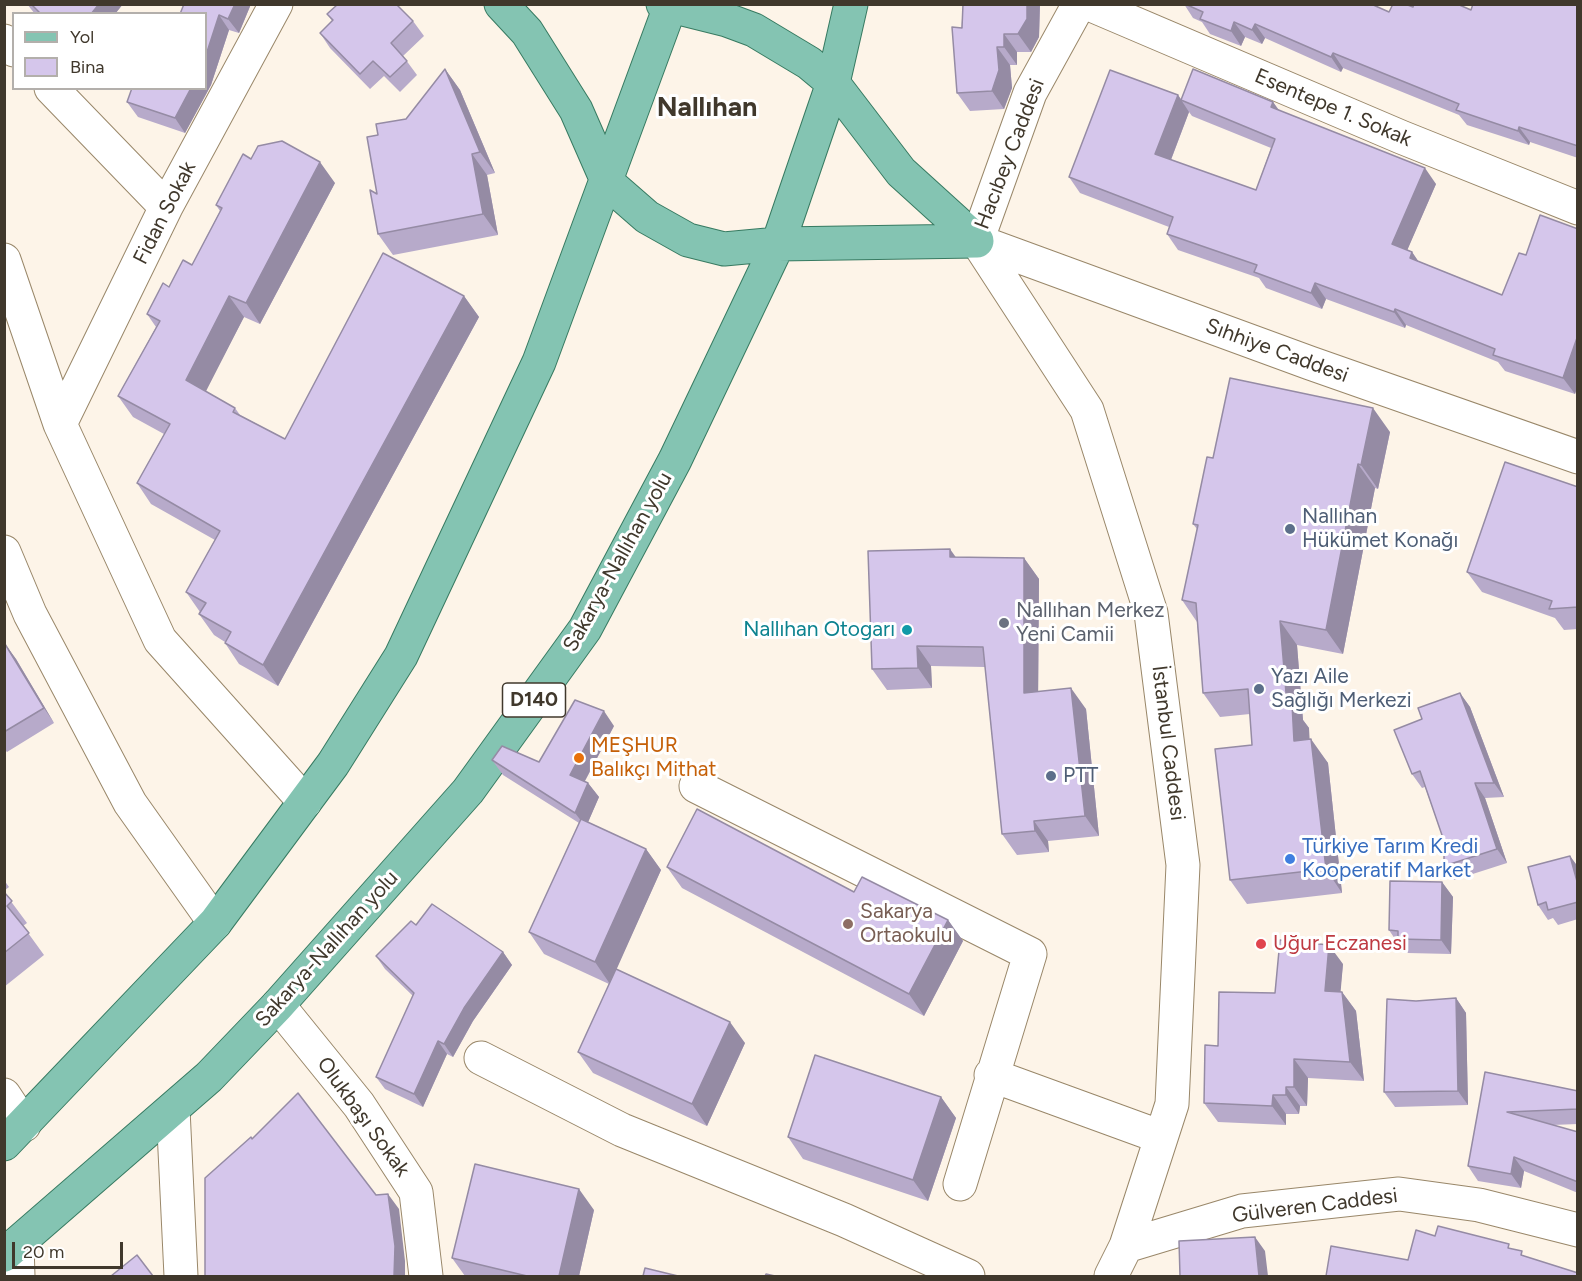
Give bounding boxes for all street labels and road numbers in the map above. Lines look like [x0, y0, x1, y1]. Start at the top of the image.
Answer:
street label: Esentepe 1. Sokak [1251, 64, 1415, 152]
street label: Hacıbey Caddesi [970, 75, 1050, 233]
street label: Fidan Sokak [128, 157, 202, 269]
street label: Sıhhiye Caddesi [1202, 313, 1352, 389]
street label: Sakarya-Nallıhan yolu [558, 468, 678, 656]
street label: İstanbul Caddesi [1146, 664, 1190, 822]
road number: D140 [502, 683, 566, 717]
street label: Sakarya-Nallıhan yolu [250, 866, 404, 1032]
street label: Olukbaşı Sokak [311, 1052, 415, 1182]
street label: Gülveren Caddesi [1231, 1183, 1399, 1229]

